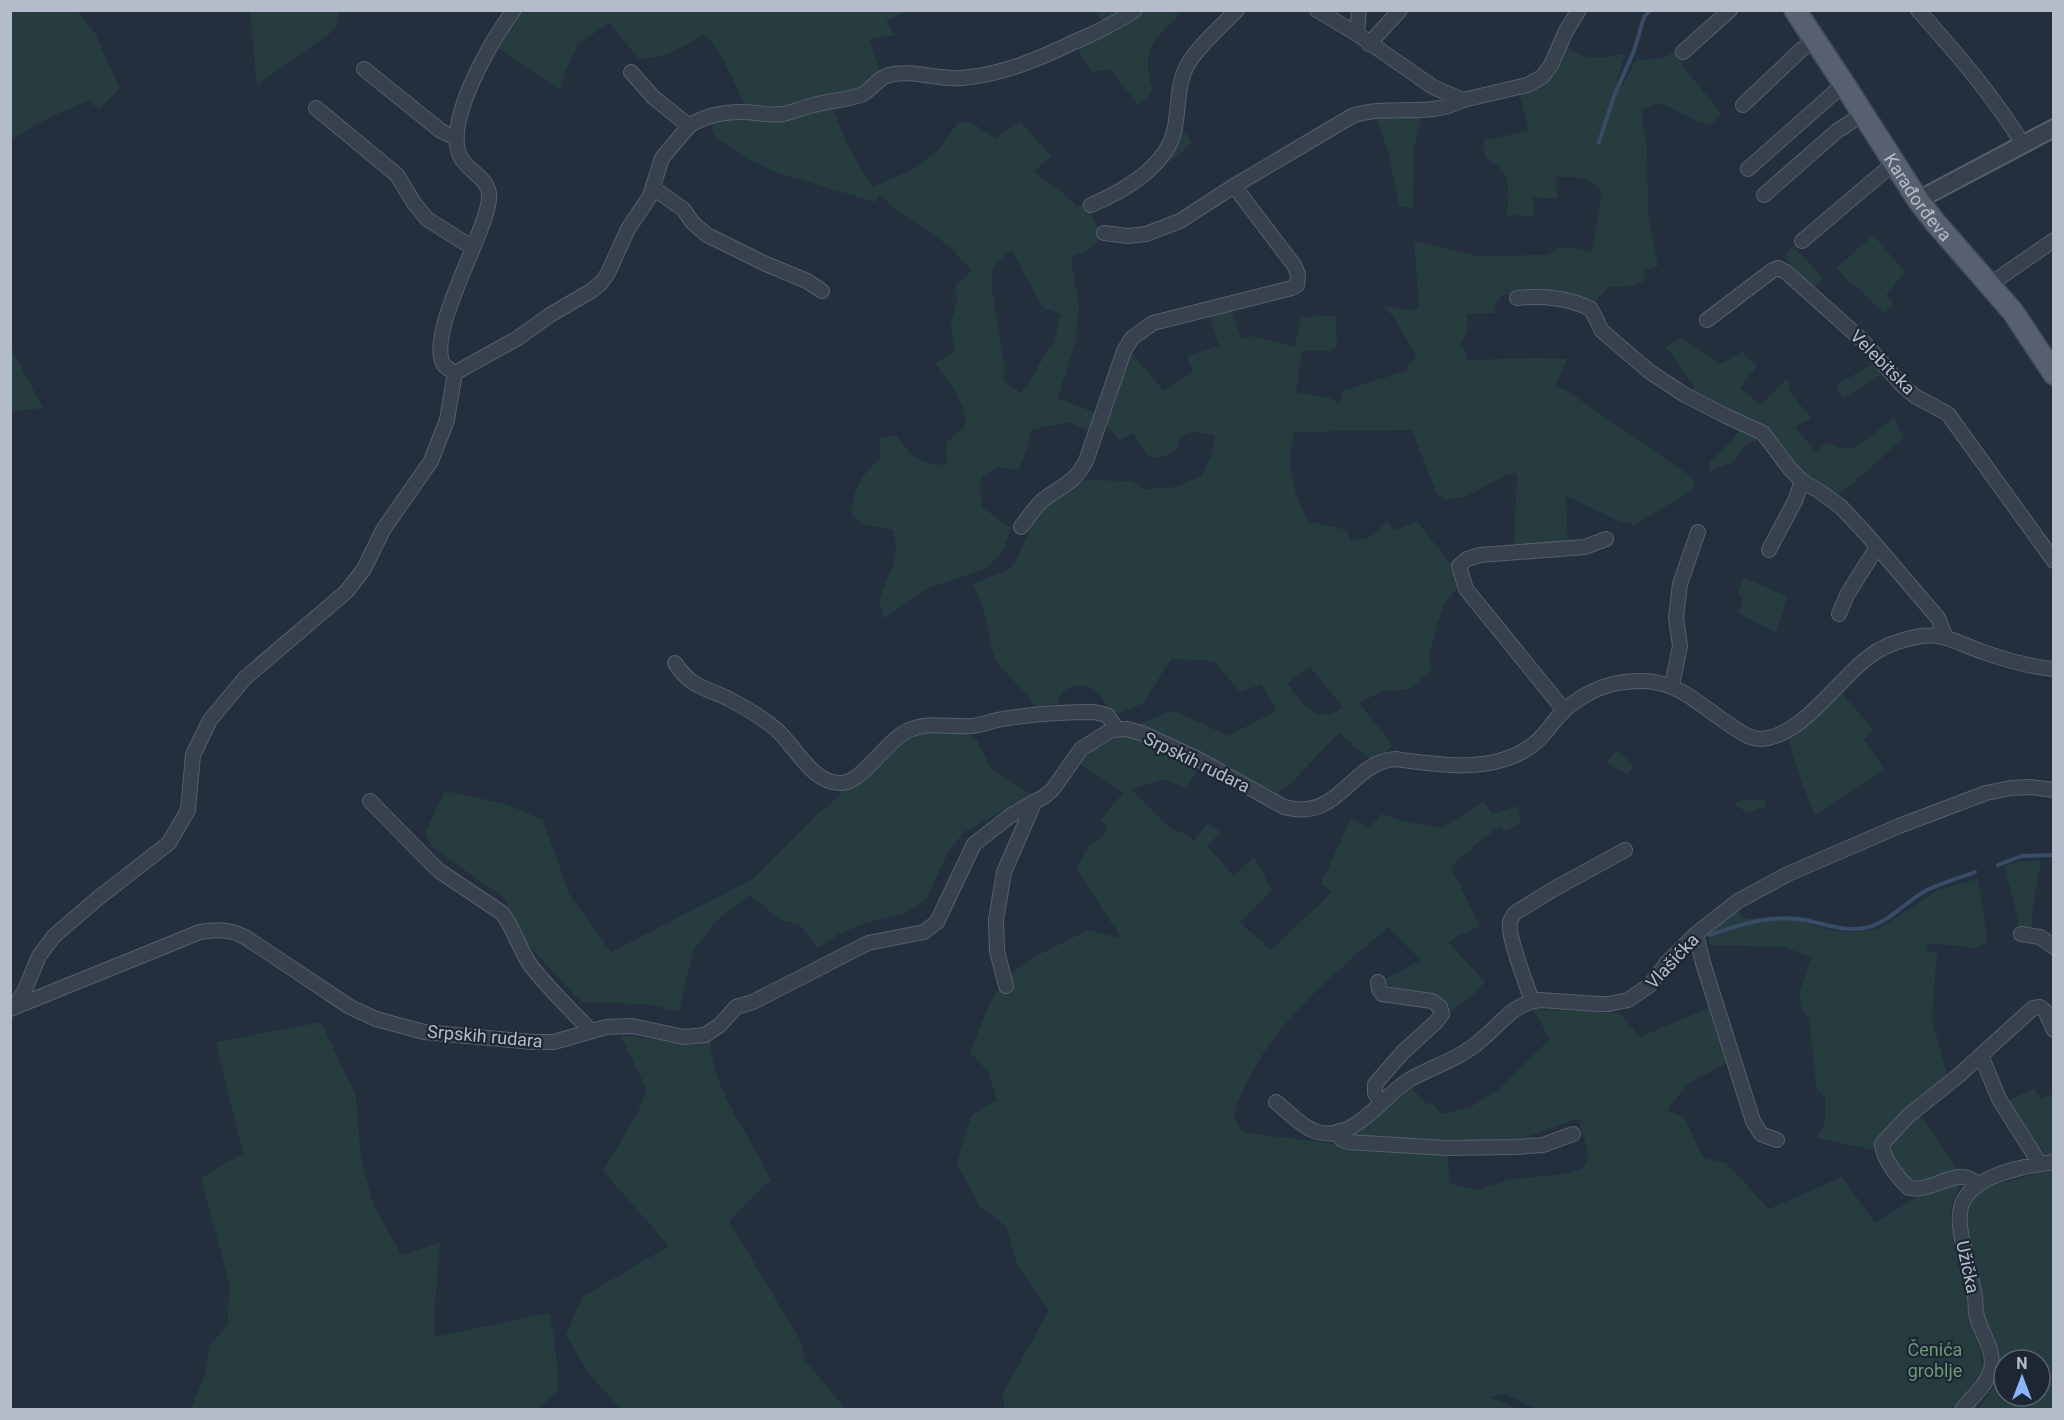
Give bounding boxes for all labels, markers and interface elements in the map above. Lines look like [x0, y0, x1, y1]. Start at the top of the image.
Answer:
street label: Karađorđeva [1880, 149, 1957, 245]
street label: Velebitska [1846, 325, 1920, 399]
street label: Srpskih rudara [1140, 727, 1254, 797]
street label: Vlašićka [1641, 929, 1703, 993]
street label: Srpskih rudara [427, 1021, 543, 1051]
street label: Užička [1952, 1239, 1984, 1295]
park label: Čenića groblje [1908, 1339, 1962, 1381]
north arrow [1992, 1348, 2052, 1408]
text: N [2016, 1354, 2028, 1373]

